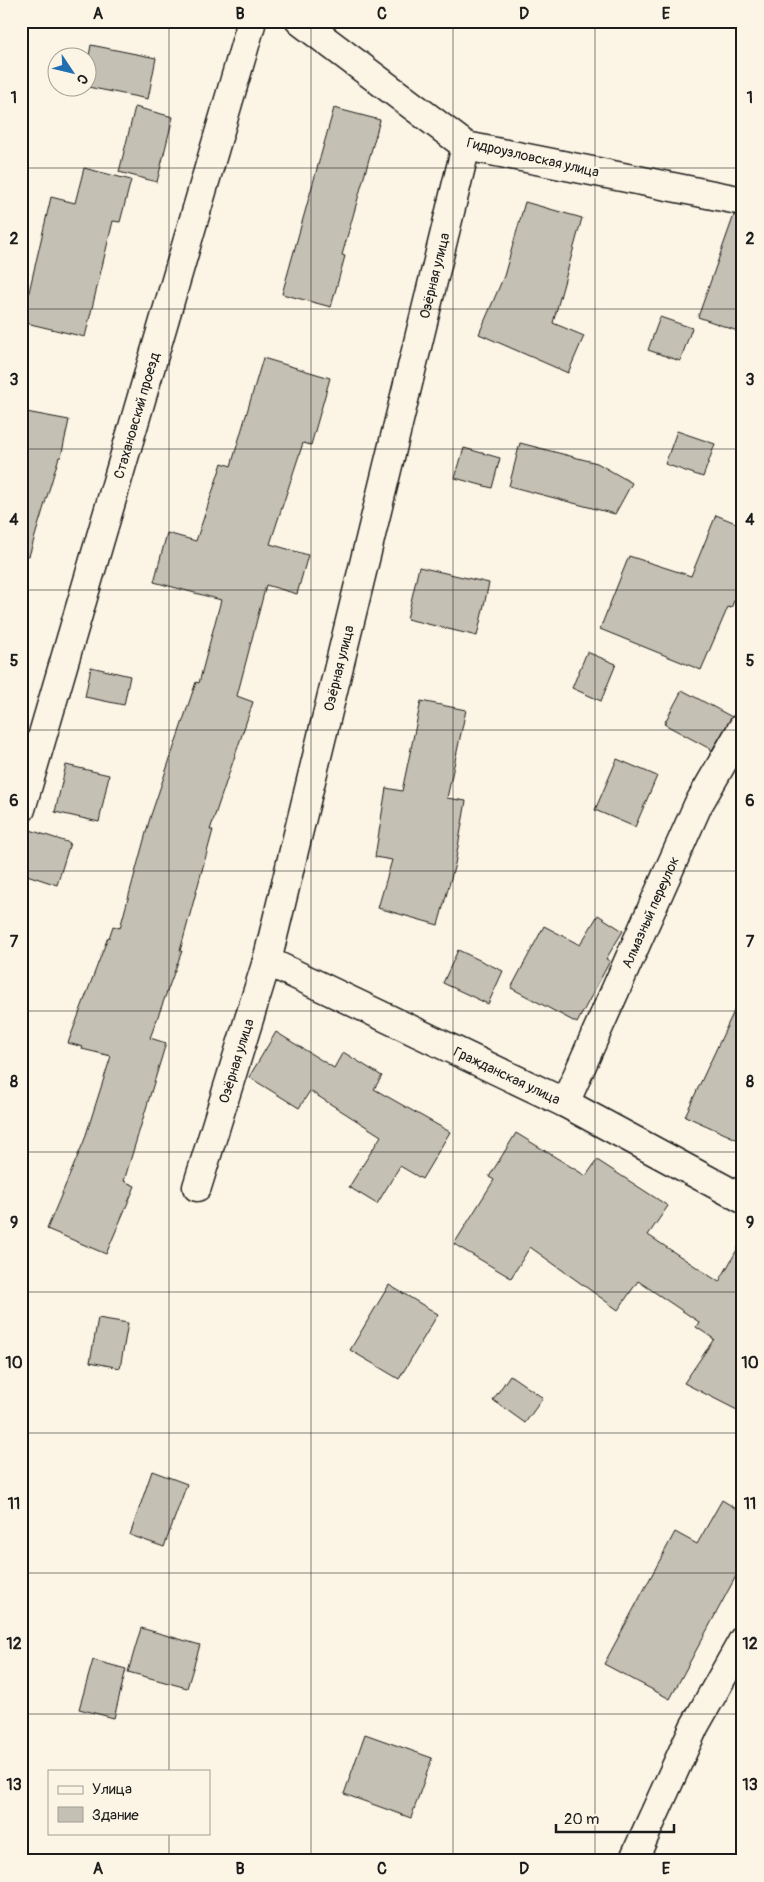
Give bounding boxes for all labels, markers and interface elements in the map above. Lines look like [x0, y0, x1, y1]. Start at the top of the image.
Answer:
text: A [93, 4, 104, 24]
text: B [235, 4, 245, 24]
text: C [377, 4, 387, 24]
text: D [519, 4, 529, 24]
text: E [662, 4, 671, 24]
north arrow [48, 48, 98, 98]
text: С [73, 71, 92, 88]
text: 1 [11, 88, 17, 108]
text: 1 [747, 88, 753, 108]
street label: Гидроузловская улица [465, 134, 601, 181]
text: 2 [10, 229, 19, 249]
text: 2 [746, 229, 755, 249]
street label: Озёрная улица [416, 231, 453, 321]
street label: Стахановский проезд [110, 350, 164, 481]
text: 3 [10, 370, 19, 390]
text: 3 [746, 370, 755, 390]
text: 4 [9, 510, 19, 530]
text: 4 [745, 510, 755, 530]
street label: Озёрная улица [320, 624, 358, 713]
text: 5 [10, 651, 19, 671]
text: 5 [746, 651, 755, 671]
text: 6 [9, 791, 19, 811]
text: 6 [745, 791, 755, 811]
street label: Алмазный переулок [618, 854, 683, 971]
text: 7 [10, 932, 19, 952]
text: 7 [746, 932, 755, 952]
street label: Озёрная улица [215, 1017, 258, 1106]
street label: Гражданская улица [451, 1043, 563, 1109]
text: 8 [10, 1072, 18, 1092]
text: 8 [746, 1072, 754, 1092]
text: 9 [10, 1213, 18, 1233]
text: 9 [746, 1213, 754, 1233]
text: 10 [5, 1353, 23, 1373]
text: 10 [741, 1353, 759, 1373]
text: 11 [8, 1494, 20, 1514]
text: 11 [744, 1494, 756, 1514]
text: 12 [6, 1634, 22, 1654]
text: 12 [742, 1634, 758, 1654]
legend [48, 1770, 210, 1834]
text: 13 [6, 1775, 22, 1795]
text: 13 [742, 1775, 758, 1795]
text: Улица [92, 1780, 132, 1799]
scale bar [556, 1802, 674, 1834]
text: Здание [92, 1806, 139, 1825]
text: 20 m [564, 1810, 599, 1829]
text: A [93, 1859, 104, 1879]
text: B [235, 1859, 245, 1879]
text: C [377, 1859, 387, 1879]
text: D [519, 1859, 529, 1879]
text: E [662, 1859, 671, 1879]

